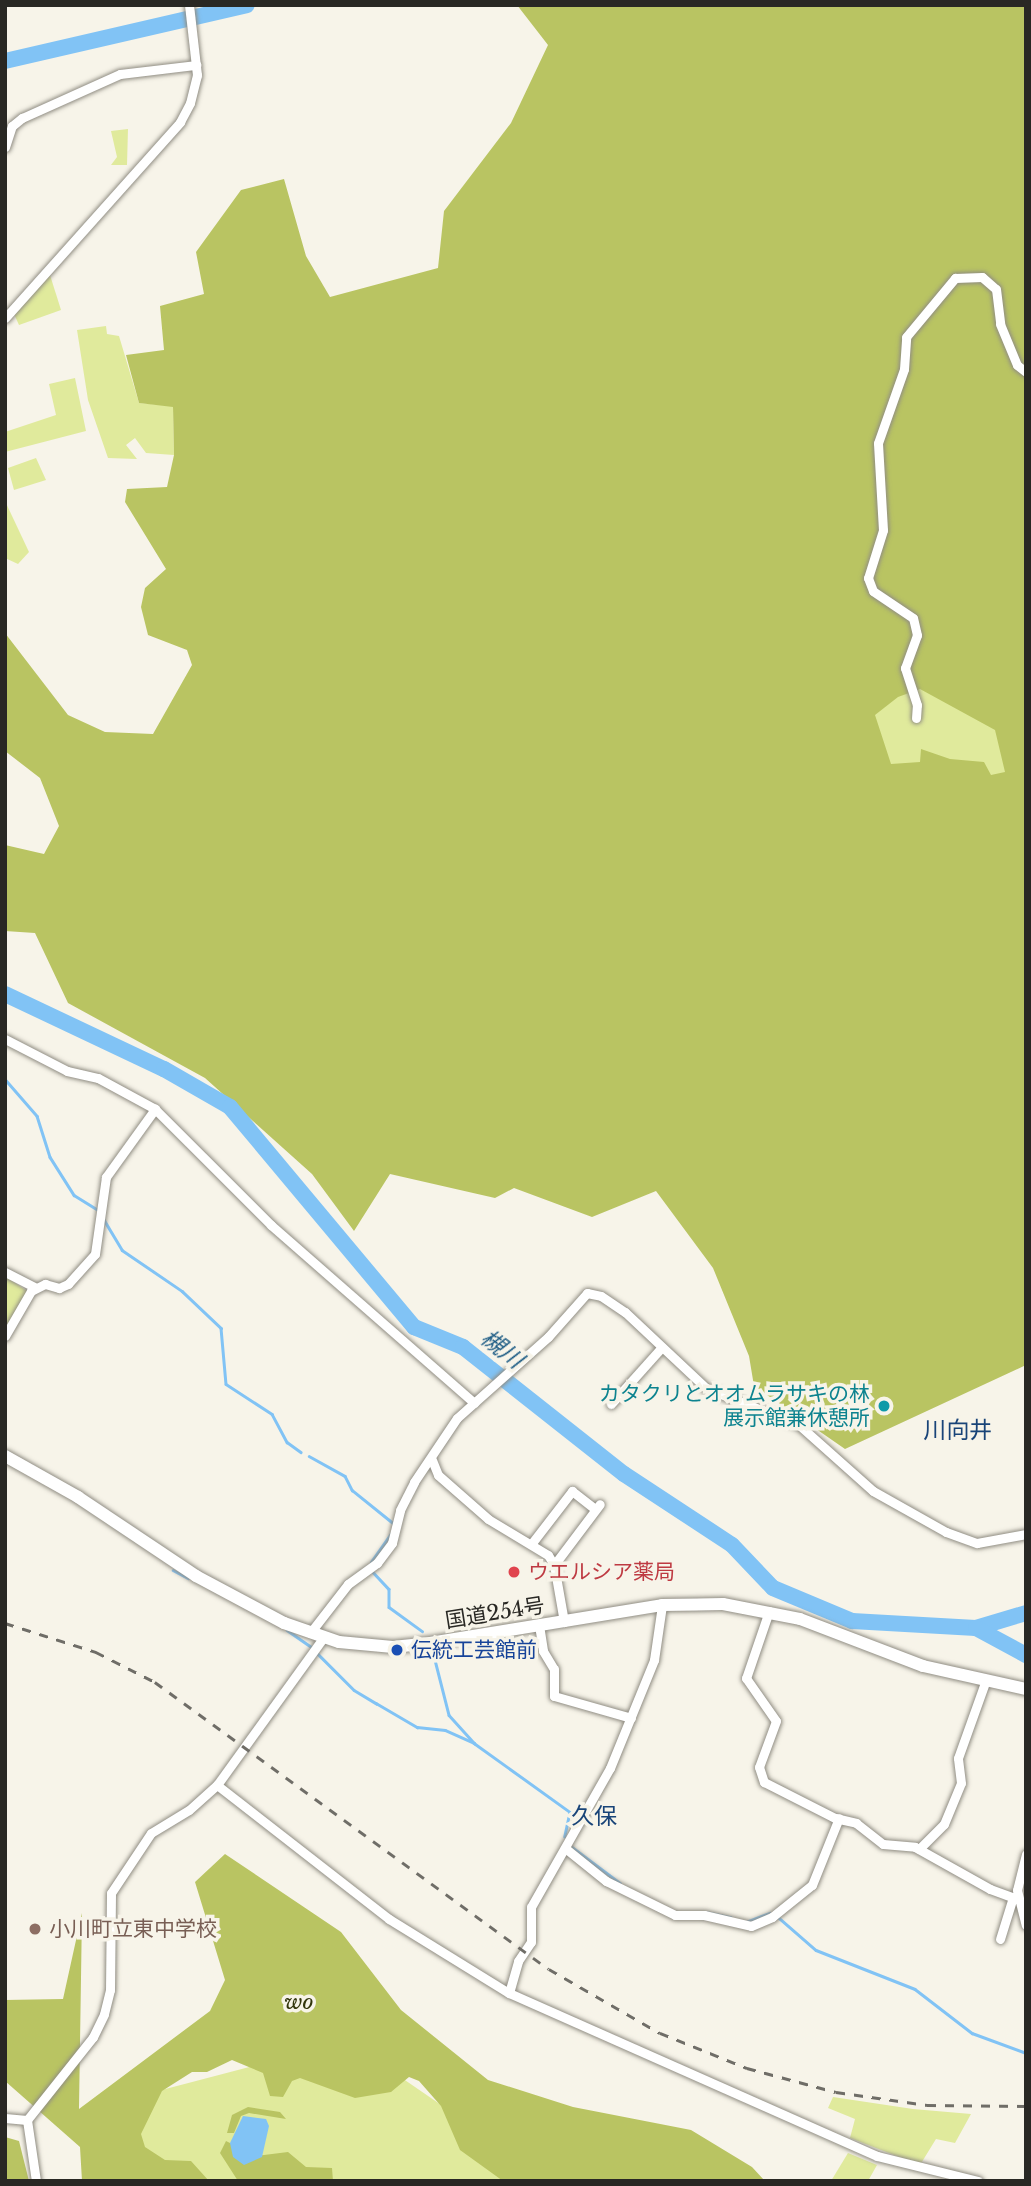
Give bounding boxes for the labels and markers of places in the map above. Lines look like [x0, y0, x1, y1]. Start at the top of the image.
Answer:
place label: カタクリとオオムラサキの林 展示館兼休憩所 [597, 1381, 870, 1431]
marker: カタクリとオオムラサキの林 展示館兼休憩所 [876, 1398, 892, 1414]
place label: ウエルシア薬局 [528, 1559, 675, 1585]
marker: ウエルシア薬局 [506, 1564, 522, 1580]
place label: 伝統工芸館前 [411, 1637, 537, 1663]
marker: 伝統工芸館前 [389, 1642, 405, 1658]
place label: 小川町立東中学校 [49, 1916, 217, 1942]
marker: 小川町立東中学校 [27, 1921, 43, 1937]

